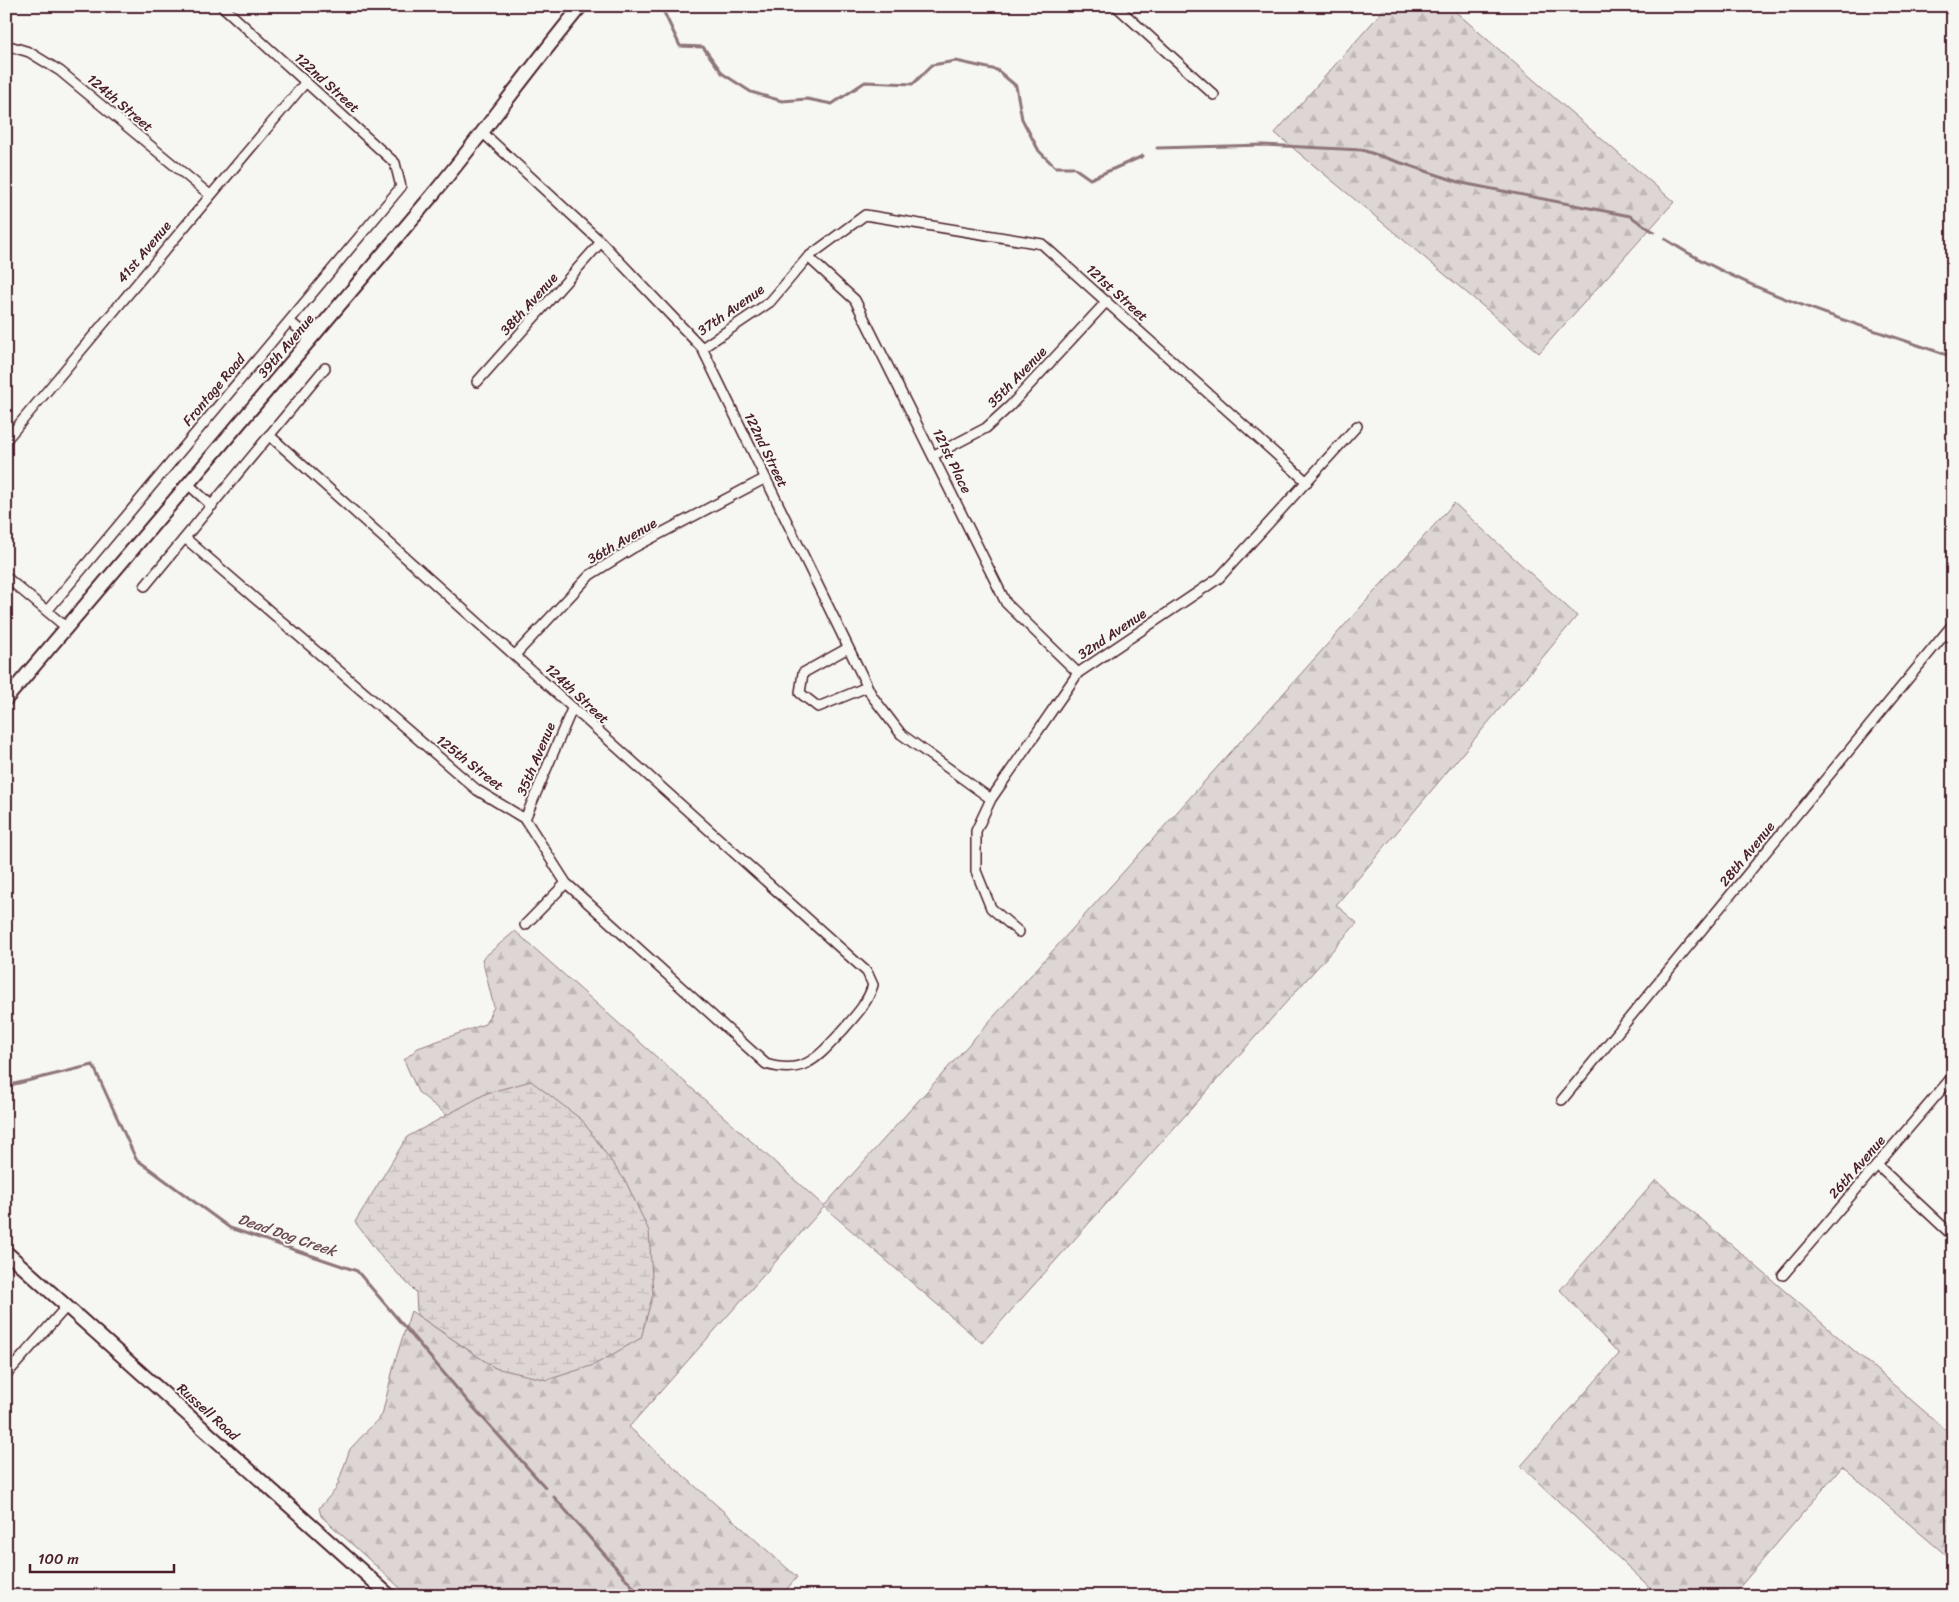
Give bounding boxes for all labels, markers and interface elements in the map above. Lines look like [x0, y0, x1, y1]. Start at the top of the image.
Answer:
street label: 122nd Street [288, 46, 366, 120]
street label: 124th Street [81, 68, 159, 138]
street label: 41st Avenue [110, 215, 178, 289]
street label: 121st Street [1080, 258, 1154, 328]
street label: 38th Avenue [494, 267, 565, 341]
street label: 37th Avenue [692, 277, 770, 342]
street label: 39th Avenue [251, 308, 321, 384]
street label: 35th Avenue [981, 340, 1053, 414]
street label: Frontage Road [176, 347, 253, 432]
street label: 122nd Street [737, 408, 795, 492]
street label: 121st Place [925, 424, 979, 498]
street label: 36th Avenue [582, 511, 662, 571]
street label: 32nd Avenue [1072, 601, 1152, 666]
street label: 124th Street [539, 657, 615, 731]
street label: 35th Avenue [509, 718, 563, 800]
street label: 125th Street [431, 728, 509, 798]
street label: 28th Avenue [1713, 816, 1782, 892]
street label: 26th Avenue [1822, 1129, 1892, 1205]
water label: Dead Dog Creek [234, 1206, 342, 1265]
street label: Russell Road [171, 1377, 246, 1448]
scale bar [30, 1542, 174, 1574]
text: 100 m [38, 1546, 79, 1572]

